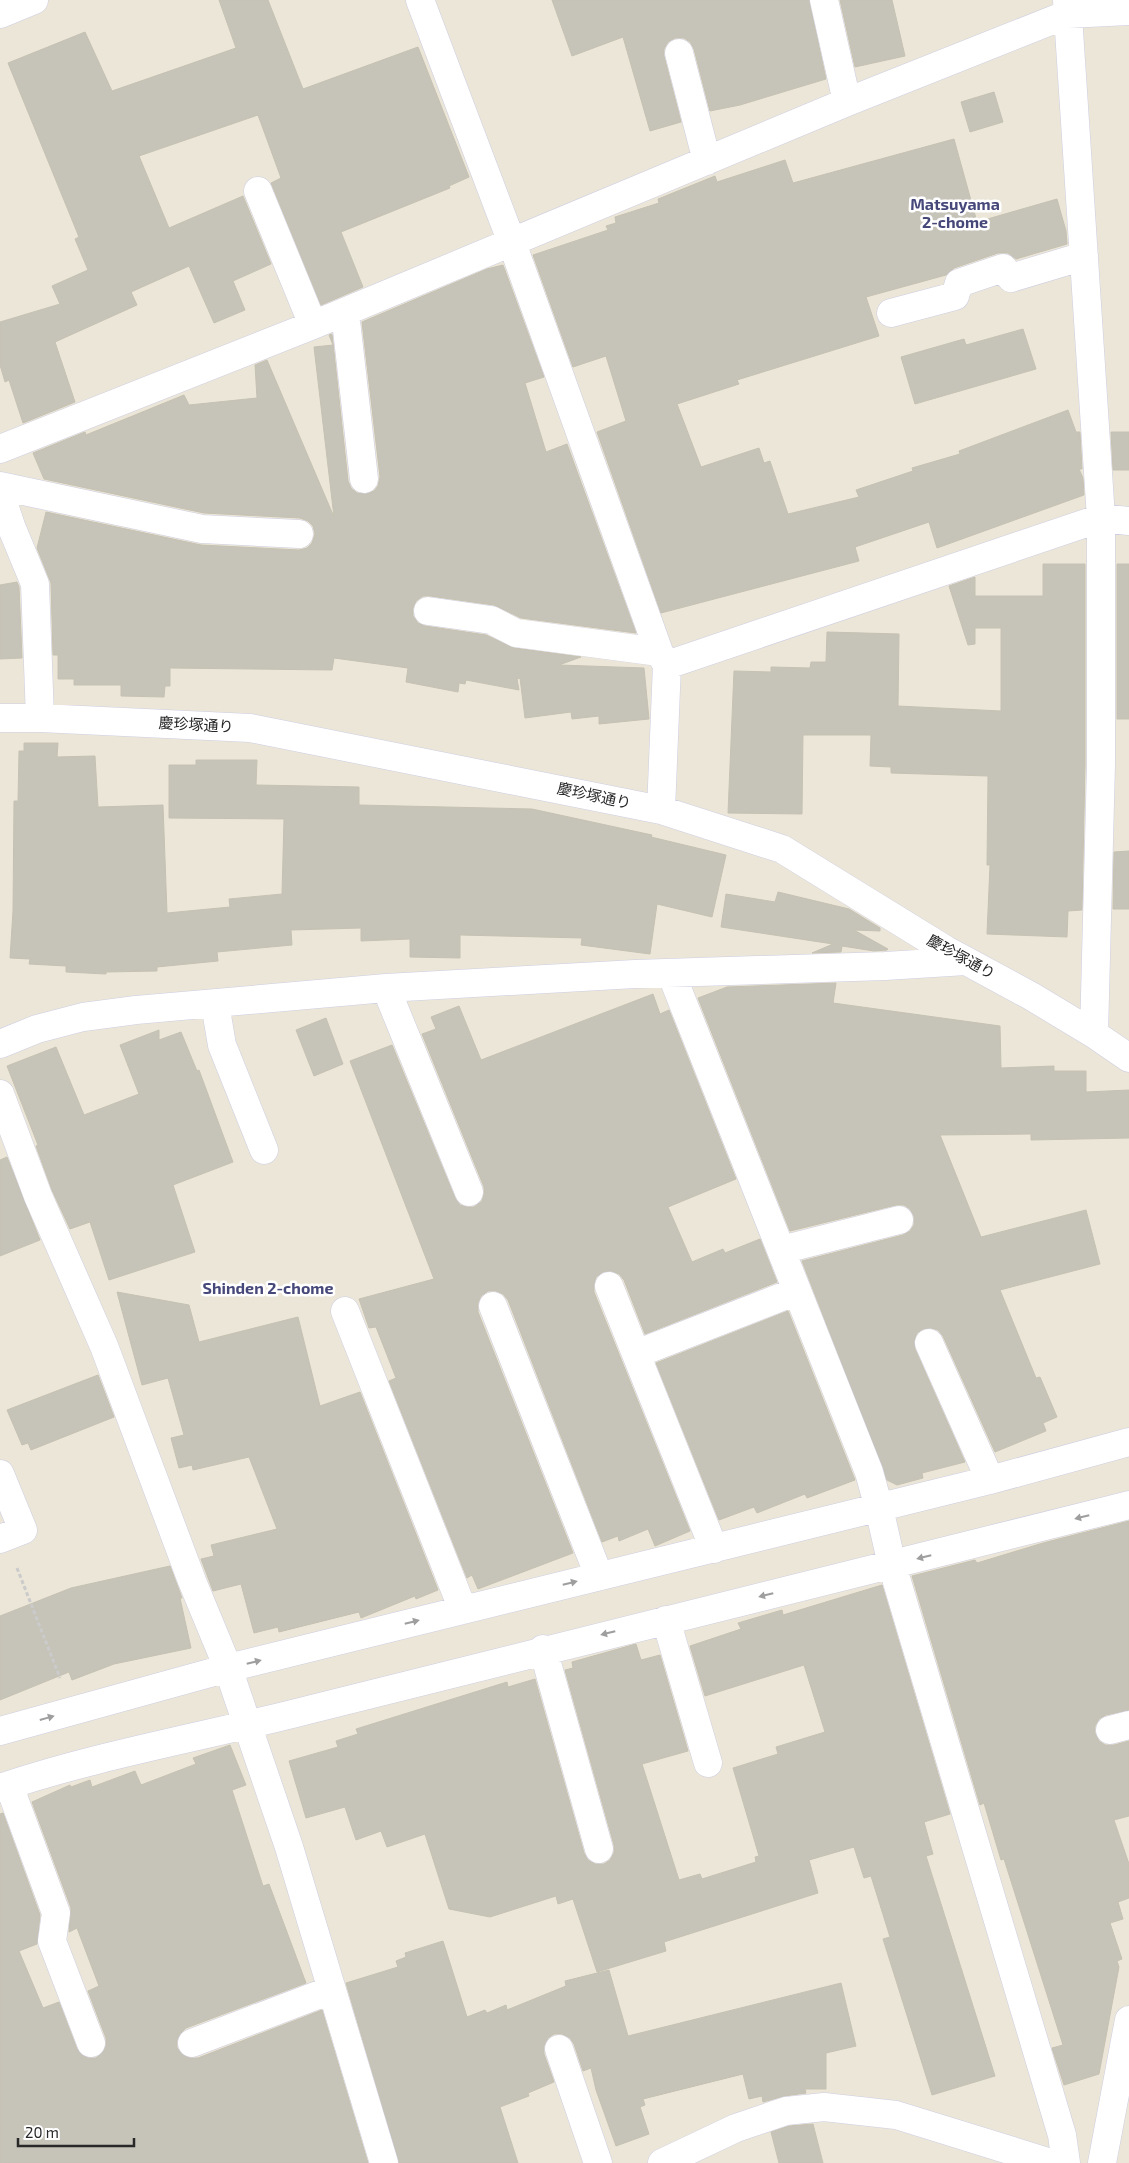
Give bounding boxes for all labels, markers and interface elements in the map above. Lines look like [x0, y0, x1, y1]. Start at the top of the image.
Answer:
district label: Matsuyama 2-chome [910, 194, 1000, 231]
street label: 慶珍塚通り [158, 713, 234, 735]
street label: 慶珍塚通り [556, 778, 633, 812]
street label: 慶珍塚通り [924, 930, 999, 982]
district label: Shinden 2-chome [203, 1278, 333, 1297]
one-way arrow [1074, 1513, 1089, 1521]
one-way arrow [917, 1553, 932, 1561]
one-way arrow [562, 1579, 577, 1587]
one-way arrow [759, 1591, 774, 1599]
one-way arrow [405, 1618, 420, 1626]
one-way arrow [601, 1629, 616, 1637]
one-way arrow [247, 1657, 262, 1665]
one-way arrow [39, 1714, 54, 1722]
scale bar [18, 2116, 134, 2148]
text: 20 m [25, 2123, 59, 2141]

